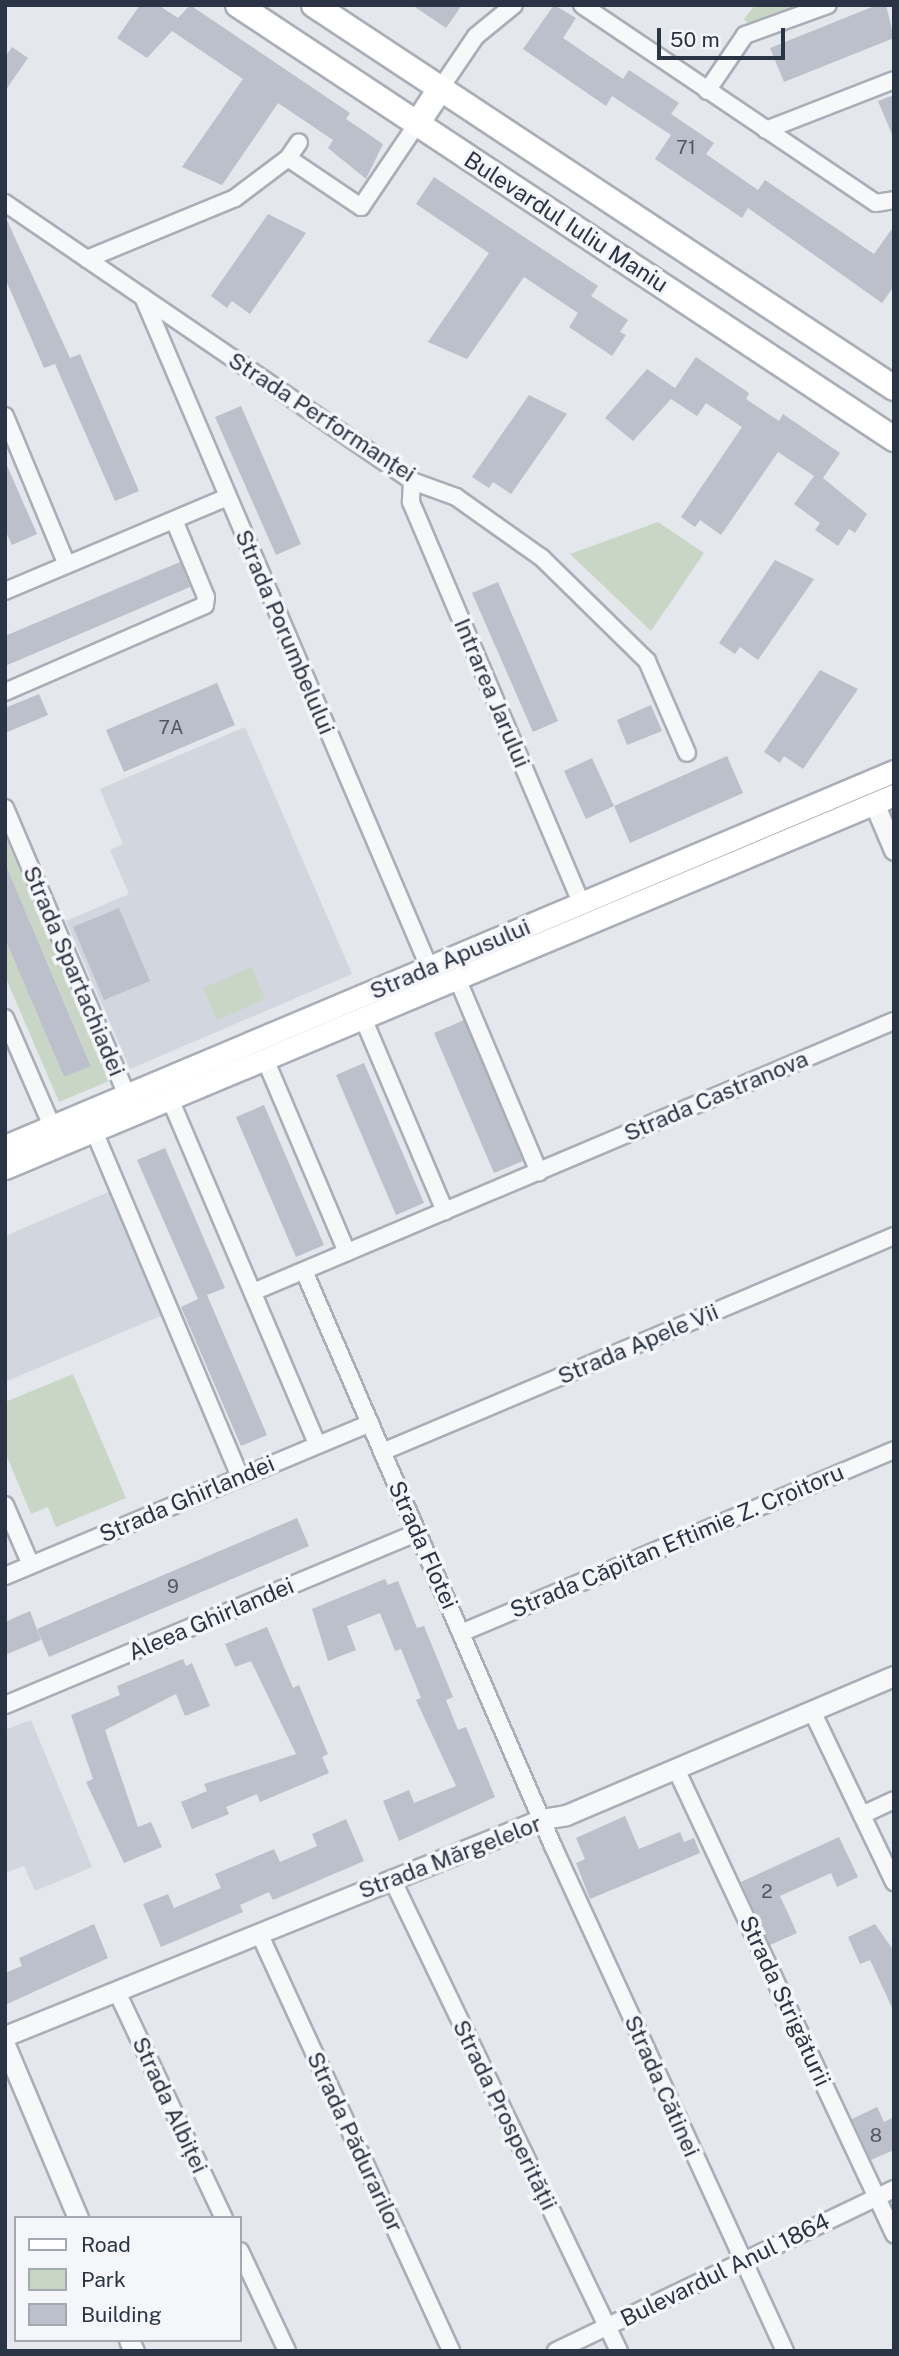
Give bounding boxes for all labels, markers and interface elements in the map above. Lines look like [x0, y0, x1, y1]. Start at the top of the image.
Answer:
scale bar [661, 14, 789, 58]
text: 50 m [670, 27, 720, 52]
house number: 71 [676, 137, 696, 159]
street label: Bulevardul Iuliu Maniu [459, 146, 673, 298]
street label: Strada Performanței [223, 346, 421, 488]
street label: Strada Porumbelului [229, 525, 341, 739]
street label: Intrarea Jarului [448, 614, 536, 772]
house number: 7A [159, 717, 183, 739]
street label: Strada Spartachiadei [17, 862, 131, 1080]
street label: Strada Apusului [366, 913, 534, 1005]
street label: Strada Castranova [620, 1045, 812, 1147]
street label: Strada Apele Vii [553, 1298, 723, 1390]
street label: Strada Ghirlandei [95, 1450, 279, 1548]
street label: Strada Căpitan Eftimie Z. Croitoru [506, 1458, 848, 1624]
street label: Strada Flotei [383, 1477, 463, 1613]
street label: Aleea Ghirlandei [124, 1572, 298, 1666]
house number: 9 [167, 1576, 179, 1598]
street label: Strada Mărgelelor [355, 1809, 545, 1905]
house number: 2 [761, 1881, 773, 1903]
street label: Strada Strigăturii [733, 1911, 837, 2091]
street label: Strada Cătinei [619, 2011, 705, 2161]
street label: Strada Prosperității [447, 2015, 563, 2215]
street label: Strada Albiței [126, 2032, 214, 2178]
street label: Strada Pădurarilor [301, 2047, 409, 2237]
house number: 8 [870, 2125, 882, 2147]
street label: Bulevardul Anul 1864 [616, 2207, 834, 2333]
legend [14, 2216, 242, 2342]
text: Road [81, 2232, 131, 2257]
text: Park [81, 2267, 126, 2292]
text: Building [81, 2302, 162, 2327]

